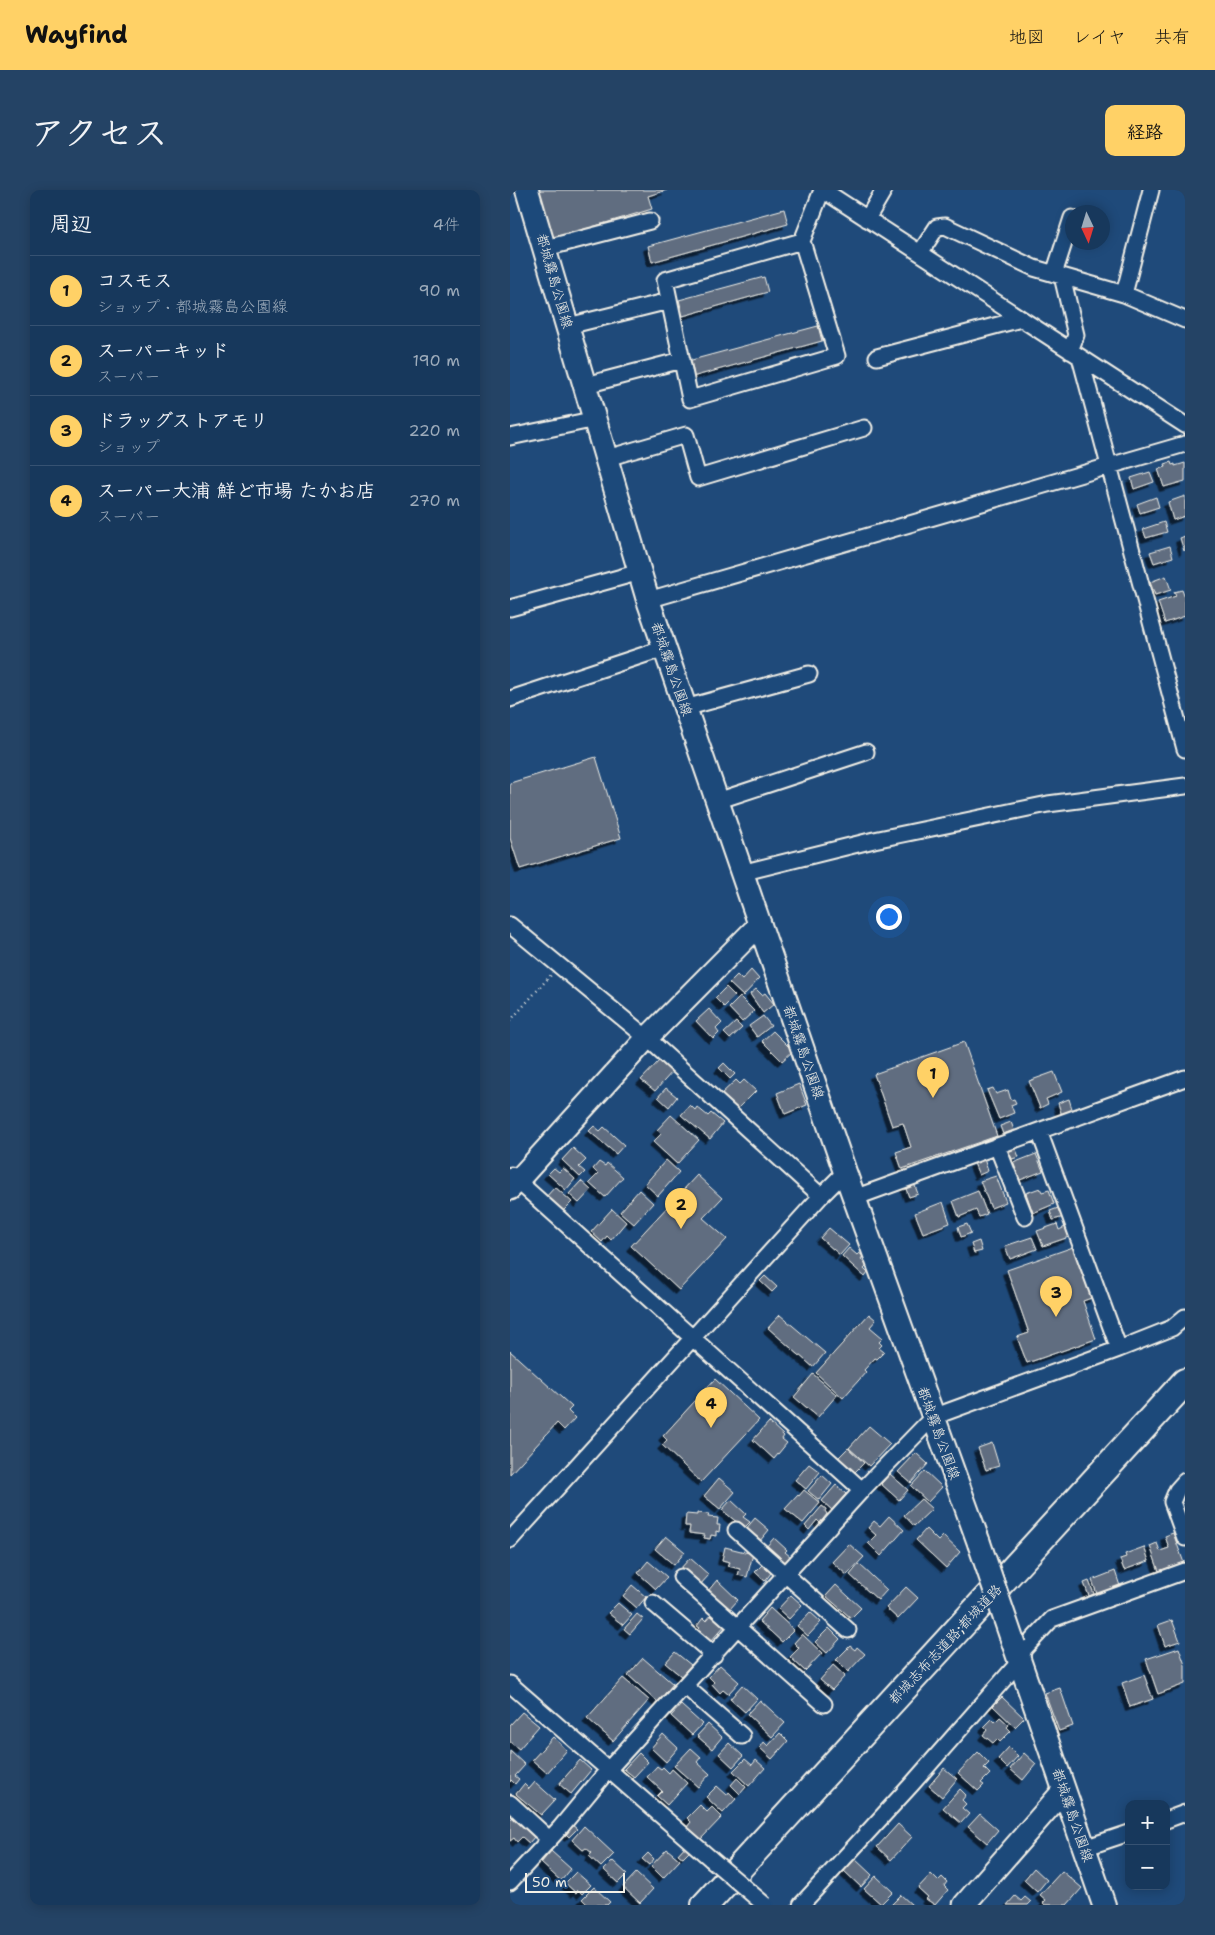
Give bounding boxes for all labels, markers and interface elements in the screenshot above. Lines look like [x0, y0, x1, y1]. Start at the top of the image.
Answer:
text: Wayfind [25, 19, 128, 51]
text: 地図 [1009, 25, 1045, 49]
text: レイヤ [1073, 25, 1126, 49]
text: 共有 [1154, 25, 1190, 49]
button: 経路 [1105, 105, 1185, 156]
text: アクセス [30, 109, 168, 156]
north arrow [1065, 205, 1110, 250]
text: 周辺 [50, 210, 92, 238]
text: 4件 [433, 214, 460, 235]
street label: 都城霧島公園線 [533, 231, 577, 331]
text: コスモス [97, 268, 172, 293]
text: 1 [62, 280, 70, 301]
text: 90 m [419, 280, 460, 301]
text: ショップ · 都城霧島公園線 [97, 296, 288, 317]
text: スーパーキッド [97, 338, 229, 363]
text: 2 [60, 350, 72, 371]
text: 190 m [413, 350, 460, 371]
text: スーパー [97, 366, 160, 387]
text: ドラッグストアモリ [97, 408, 268, 433]
text: 3 [60, 420, 72, 441]
text: 220 m [408, 420, 460, 441]
text: ショップ [97, 436, 160, 457]
text: スーパー大浦 鮮ど市場 たかお店 [97, 478, 375, 503]
text: 4 [60, 490, 72, 511]
text: 270 m [409, 490, 460, 511]
text: スーパー [97, 506, 160, 527]
street label: 都城霧島公園線 [648, 620, 696, 718]
your location [876, 904, 902, 930]
street label: 都城霧島公園線 [780, 1003, 828, 1101]
pin: 1 [917, 1057, 949, 1098]
pin: 2 [665, 1188, 697, 1229]
pin: 3 [1040, 1276, 1072, 1317]
street label: 都城霧島公園線 [914, 1384, 964, 1482]
pin: 4 [695, 1387, 727, 1428]
street label: 都城志布志道路;都城道路 [885, 1580, 1005, 1708]
street label: 都城霧島公園線 [1049, 1766, 1097, 1864]
map controls [1125, 1800, 1170, 1890]
button: + [1125, 1800, 1170, 1845]
button: − [1125, 1845, 1170, 1890]
scale bar [525, 1870, 625, 1893]
text: 50 m [532, 1873, 567, 1891]

